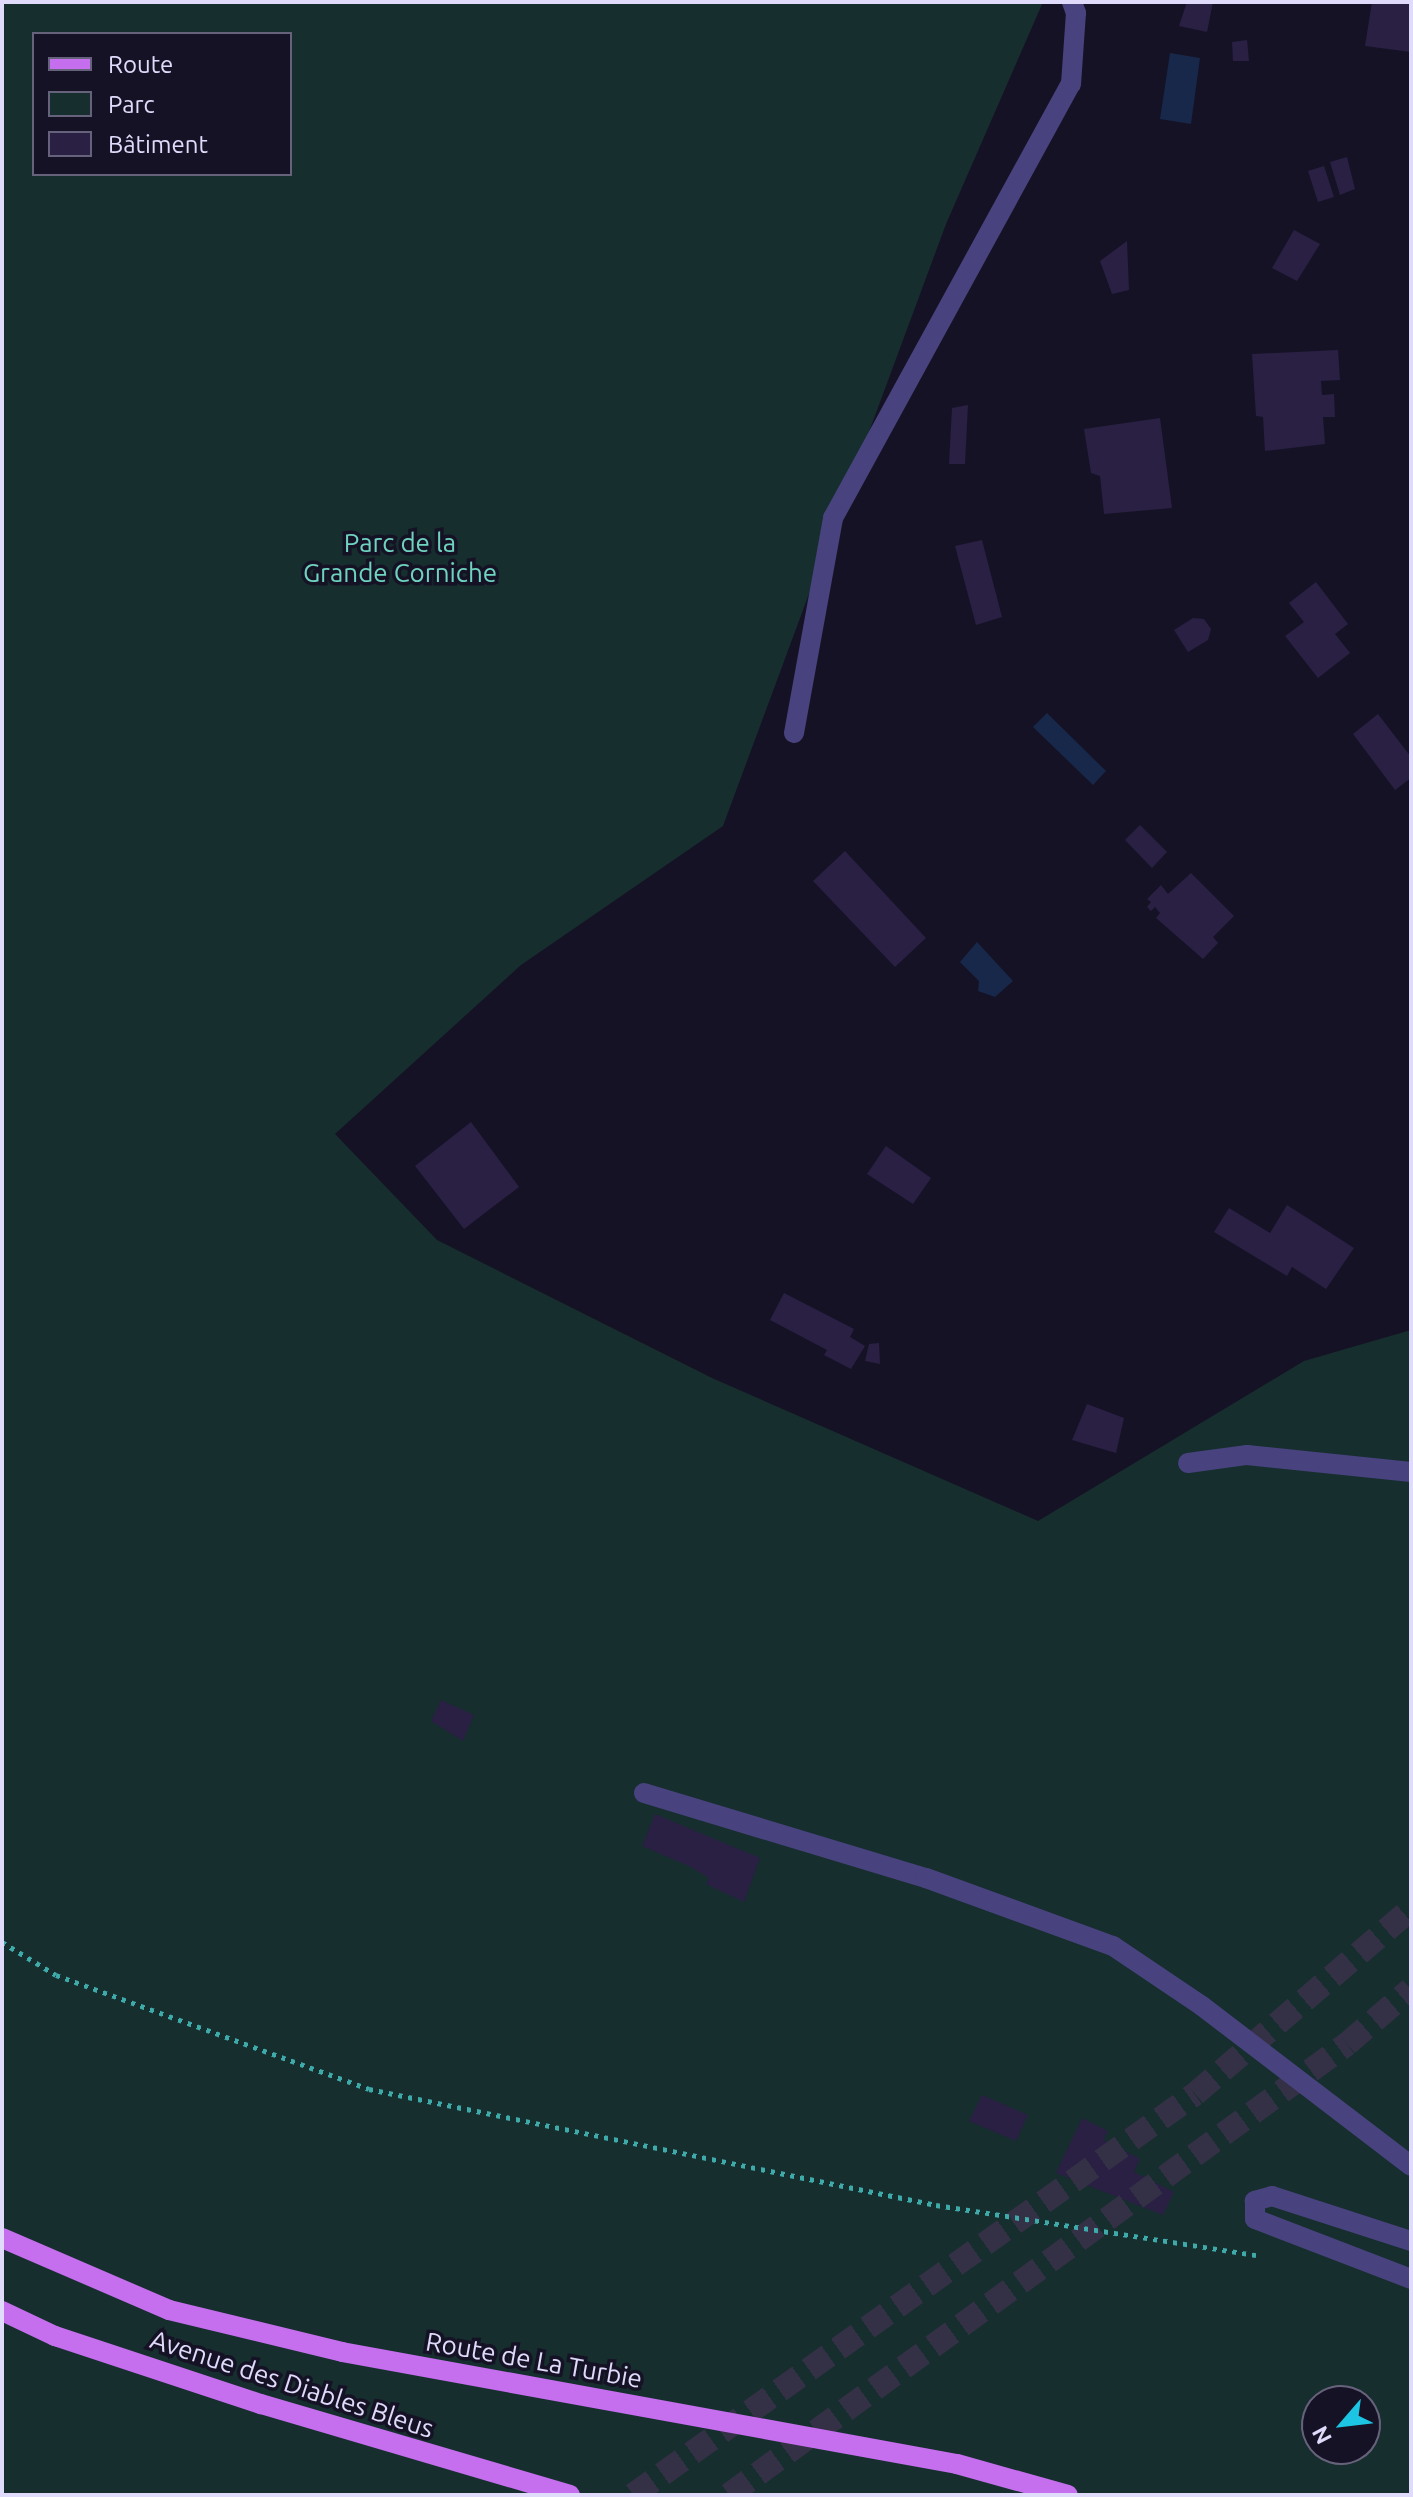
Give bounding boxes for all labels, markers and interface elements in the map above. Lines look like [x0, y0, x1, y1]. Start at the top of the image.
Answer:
legend [32, 32, 292, 176]
text: Route [108, 51, 173, 78]
text: Parc [108, 91, 155, 118]
text: Bâtiment [108, 131, 208, 158]
park label: Parc de la Grande Corniche [303, 527, 497, 588]
street label: Avenue des Diables Bleus [147, 2323, 437, 2445]
street label: Route de La Turbie [423, 2326, 645, 2394]
north arrow [1301, 2385, 1381, 2465]
text: N [1306, 2422, 1336, 2449]

